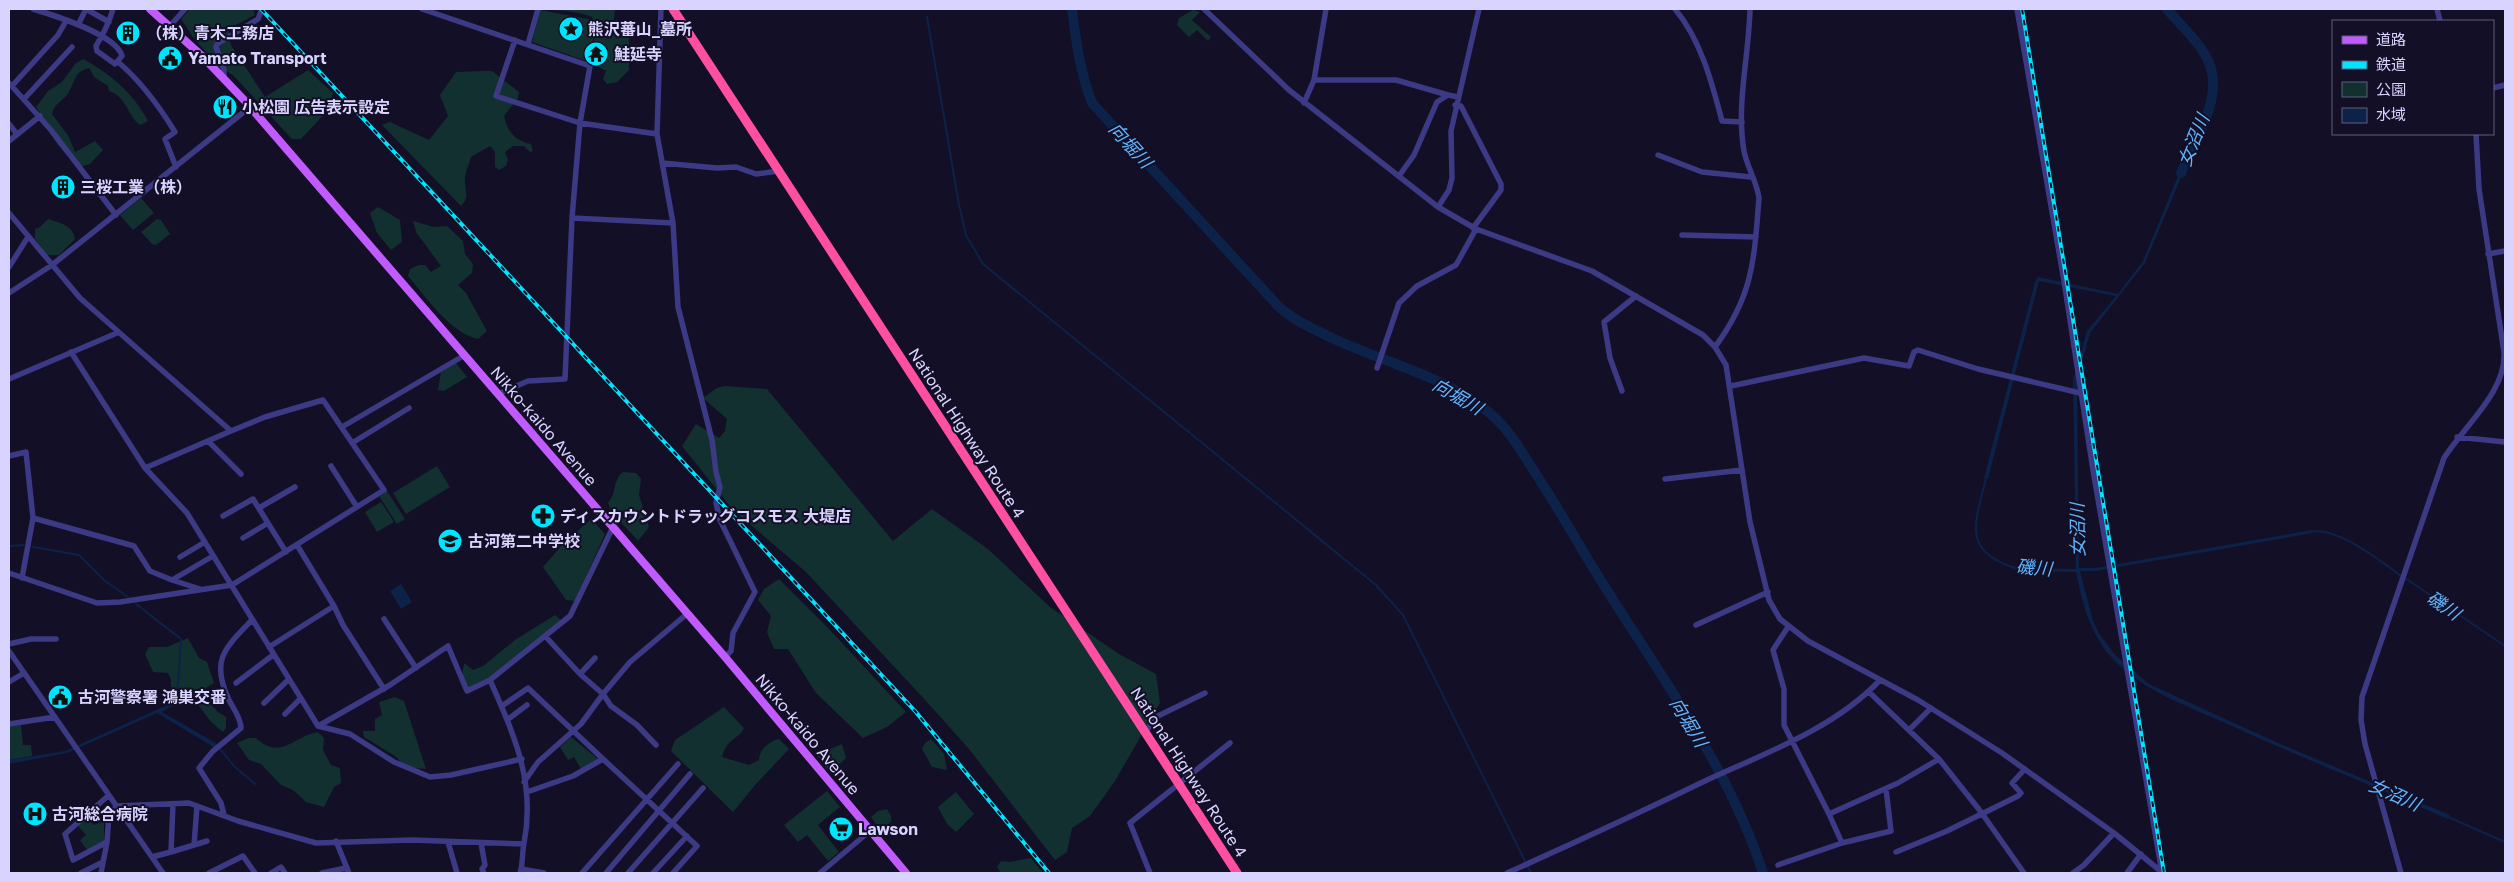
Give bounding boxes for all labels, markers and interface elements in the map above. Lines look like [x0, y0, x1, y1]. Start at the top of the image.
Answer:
place icon: 熊沢蕃山_墓所 [558, 16, 584, 42]
place label: 熊沢蕃山_墓所 [588, 19, 692, 39]
building icon: （株）青木工務店 [115, 20, 141, 46]
legend [2332, 20, 2494, 135]
place label: （株）青木工務店 [146, 23, 274, 43]
text: 道路 [2376, 30, 2406, 48]
temple icon: 鮭延寺 [583, 41, 609, 67]
place label: 鮭延寺 [614, 44, 662, 64]
public building icon: Yamato Transport [157, 45, 183, 71]
place label: Yamato Transport [188, 48, 327, 68]
text: 鉄道 [2376, 55, 2406, 73]
text: 公園 [2376, 80, 2406, 98]
restaurant icon: 小松園 広告表示設定 [212, 94, 238, 120]
place label: 小松園 広告表示設定 [242, 97, 390, 117]
text: 水域 [2376, 105, 2406, 123]
water label: 女沼川 [2173, 109, 2214, 169]
water label: 向堀川 [1105, 118, 1159, 174]
building icon: 三桜工業（株） [50, 174, 76, 200]
place label: 三桜工業（株） [80, 177, 192, 197]
street label: National Highway Route 4 [904, 344, 1030, 522]
street label: Nikko-kaido Avenue [487, 362, 601, 490]
water label: 向堀川 [1429, 373, 1489, 420]
water label: 女沼川 [2065, 501, 2088, 557]
pharmacy icon: ディスカウントドラッグコスモス 大堤店 [530, 503, 556, 529]
place label: ディスカウントドラッグコスモス 大堤店 [560, 506, 851, 526]
school or university icon: 古河第二中学校 [437, 528, 463, 554]
place label: 古河第二中学校 [468, 531, 580, 551]
water label: 磯川 [2015, 554, 2055, 580]
water label: 磯川 [2423, 586, 2467, 625]
street label: Nikko-kaido Avenue [751, 669, 865, 799]
street label: National Highway Route 4 [1126, 683, 1252, 861]
public building icon: 古河警察署 鴻巣交番 [47, 684, 73, 710]
place label: 古河警察署 鴻巣交番 [78, 687, 226, 707]
water label: 向堀川 [1666, 693, 1713, 753]
water label: 女沼川 [2366, 773, 2426, 816]
hospital icon: 古河総合病院 [22, 801, 48, 827]
place label: 古河総合病院 [52, 804, 148, 824]
supermarket icon: Lawson [828, 816, 854, 842]
place label: Lawson [858, 819, 918, 839]

